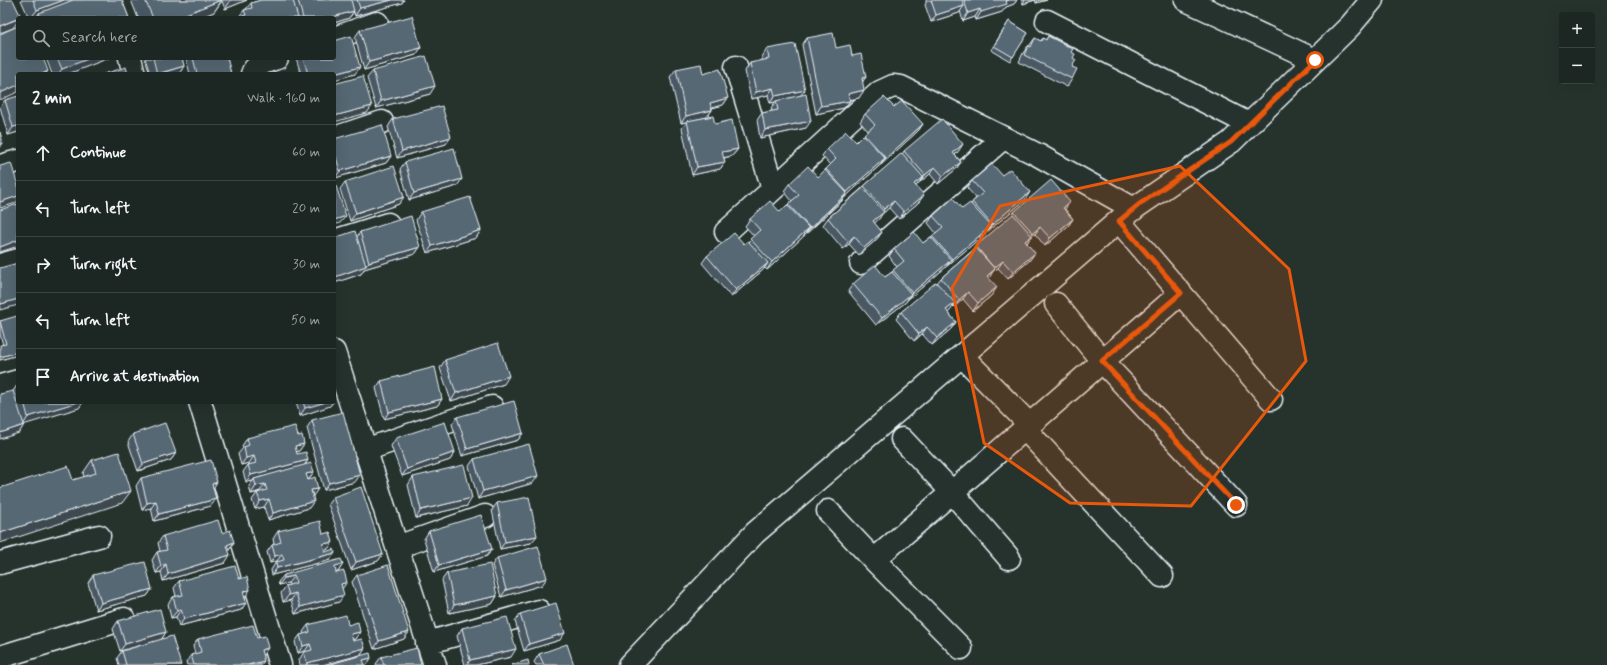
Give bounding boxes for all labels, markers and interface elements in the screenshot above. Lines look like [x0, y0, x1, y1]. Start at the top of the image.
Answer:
map controls [1559, 12, 1595, 84]
button: + [1559, 12, 1595, 48]
search box [16, 16, 336, 60]
icon: search [30, 27, 52, 49]
text: Search here [62, 28, 138, 48]
button: − [1559, 48, 1595, 84]
route start [1306, 51, 1324, 69]
text: 2 min [32, 87, 72, 109]
text: Walk · 160 m [247, 90, 320, 107]
icon: ahead [32, 142, 54, 164]
text: Continue [70, 143, 126, 163]
text: 60 m [292, 144, 320, 161]
icon: left [32, 198, 54, 220]
text: Turn left [70, 199, 130, 219]
text: 20 m [292, 200, 320, 217]
icon: right [32, 254, 54, 276]
text: Turn right [70, 255, 137, 275]
text: 30 m [293, 256, 320, 273]
icon: left [32, 310, 54, 332]
text: Turn left [70, 311, 130, 331]
text: 50 m [291, 312, 320, 329]
icon: arrive [32, 366, 54, 388]
text: Arrive at destination [70, 367, 199, 387]
route end [1227, 496, 1245, 514]

